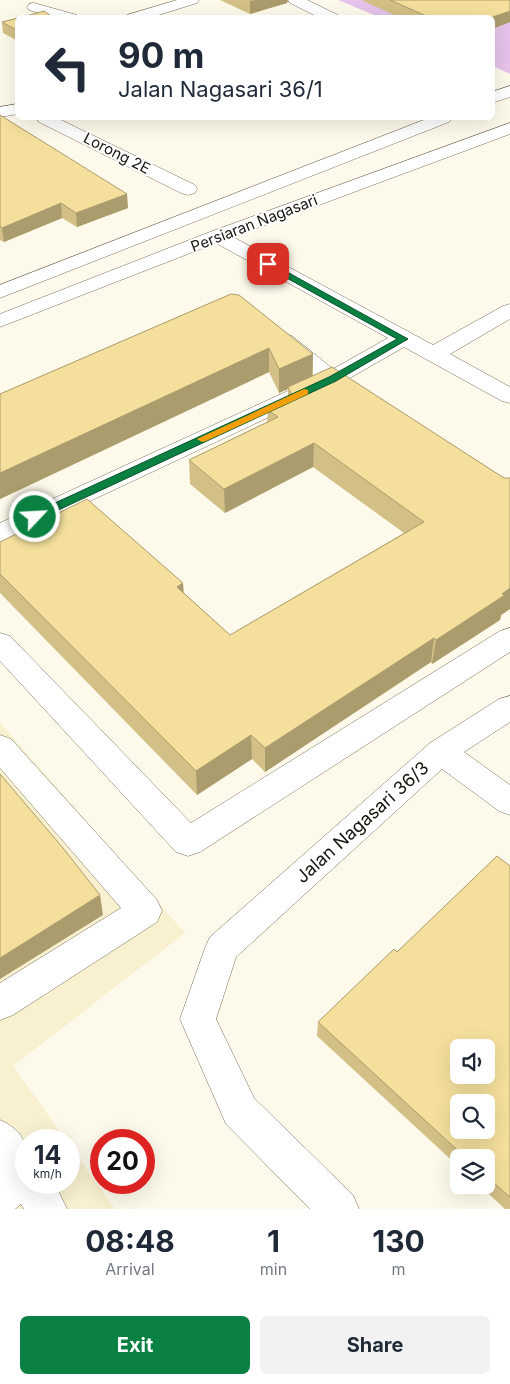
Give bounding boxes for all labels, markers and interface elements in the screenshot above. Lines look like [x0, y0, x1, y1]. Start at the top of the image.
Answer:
text: 90 m [118, 34, 205, 76]
icon: left [35, 35, 100, 100]
text: Jalan Nagasari 36/1 [118, 76, 323, 102]
street label: Lorong 2E [80, 128, 154, 178]
street label: Persiaran Nagasari [188, 190, 320, 256]
pin [247, 243, 289, 285]
icon: arrive [254, 250, 282, 278]
position arrow [8, 490, 60, 542]
street label: Jalan Nagasari 36/3 [291, 757, 433, 887]
map controls [450, 1039, 495, 1194]
button: sound [450, 1039, 495, 1084]
button: search [450, 1094, 495, 1139]
speed limit sign: 20 [90, 1129, 155, 1194]
text: 14 [34, 1140, 61, 1170]
button: layers [450, 1149, 495, 1194]
text: km/h [33, 1166, 62, 1181]
text: 08:48 [85, 1223, 175, 1259]
text: 1 [267, 1223, 280, 1259]
text: 130 [372, 1223, 425, 1259]
text: Arrival [105, 1259, 155, 1279]
text: min [260, 1259, 287, 1279]
text: m [392, 1259, 406, 1279]
button: Exit [20, 1316, 250, 1374]
button: Share [260, 1316, 490, 1374]

